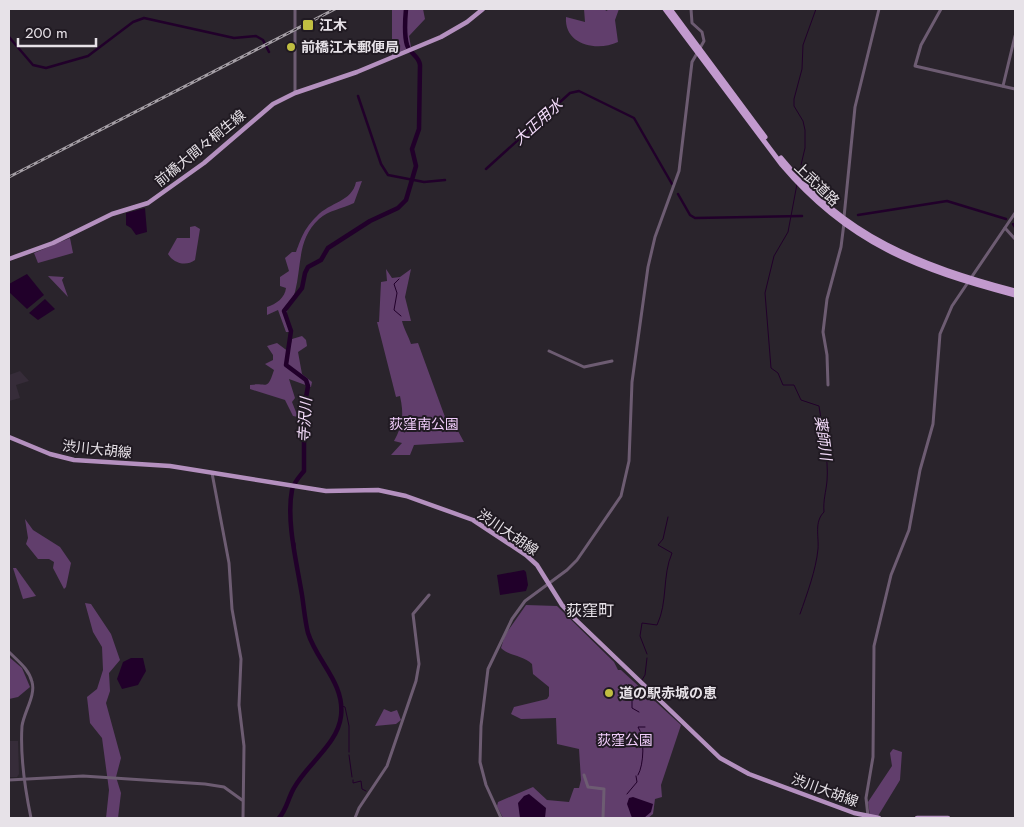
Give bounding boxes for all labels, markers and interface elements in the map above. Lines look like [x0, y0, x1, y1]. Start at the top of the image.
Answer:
scale bar [18, 15, 95, 47]
place label: 江木 [319, 15, 347, 35]
marker: 江木 [301, 18, 315, 32]
text: 200 m [25, 22, 68, 44]
place label: 前橋江木郵便局 [301, 37, 399, 57]
marker: 前橋江木郵便局 [285, 41, 297, 53]
water label: 大正用水 [508, 92, 569, 150]
street label: 前橋大間々桐生線 [150, 105, 250, 191]
street label: 上武道路 [790, 157, 844, 211]
water label: 寺沢川 [293, 395, 317, 443]
park label: 荻窪南公園 [389, 414, 459, 434]
water label: 薬師川 [809, 414, 837, 464]
street label: 渋川大胡線 [61, 435, 133, 463]
street label: 渋川大胡線 [473, 504, 543, 560]
district label: 荻窪町 [566, 599, 614, 622]
place label: 道の駅赤城の恵 [619, 683, 717, 703]
marker: 道の駅赤城の恵 [603, 687, 615, 699]
park label: 荻窪公園 [597, 730, 653, 750]
street label: 渋川大胡線 [789, 769, 861, 811]

